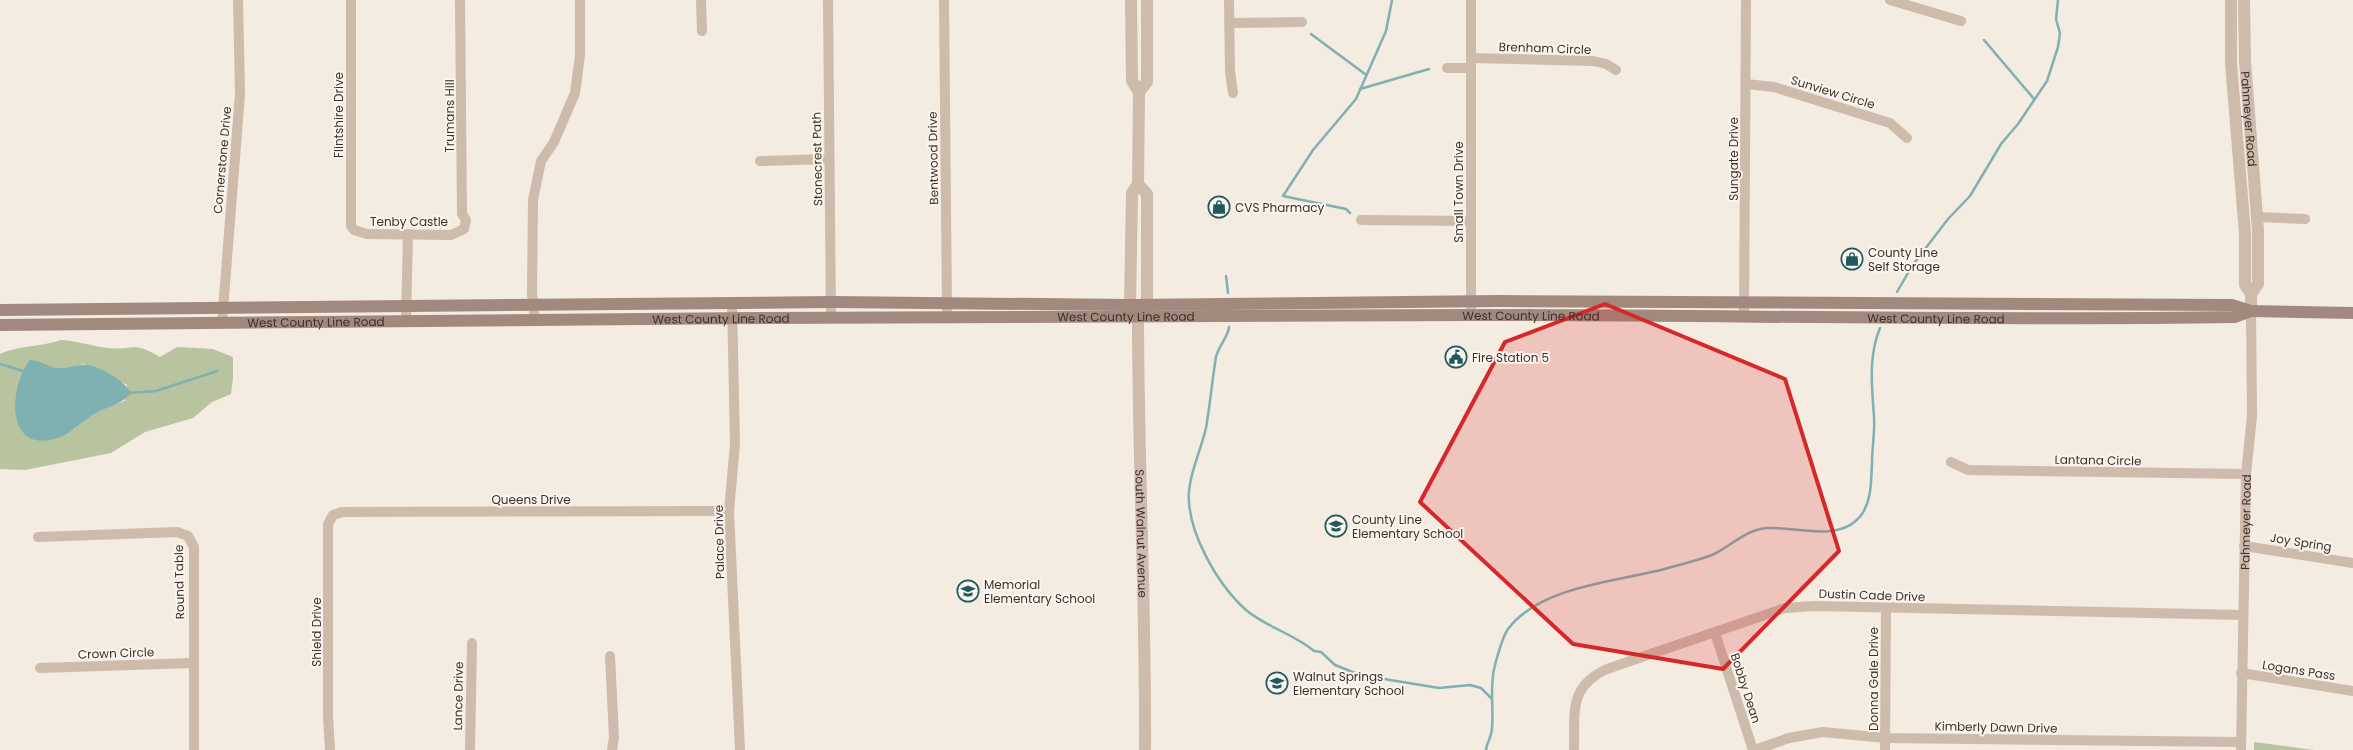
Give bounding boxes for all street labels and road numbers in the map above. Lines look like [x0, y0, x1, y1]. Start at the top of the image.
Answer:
street label: Brenham Circle [1498, 38, 1592, 58]
street label: Pahmeyer Road [2237, 70, 2262, 167]
street label: Sunview Circle [1789, 71, 1877, 113]
street label: Flintshire Drive [330, 72, 347, 158]
street label: Trumans Hill [441, 79, 458, 153]
street label: Cornerstone Drive [209, 106, 235, 214]
street label: Bentwood Drive [924, 111, 942, 205]
street label: Stonecrest Path [808, 112, 826, 206]
street label: Sungate Drive [1725, 117, 1742, 201]
street label: Small Town Drive [1450, 141, 1467, 243]
street label: Tenby Castle [370, 213, 448, 230]
street label: West County Line Road [1462, 306, 1600, 324]
street label: West County Line Road [1057, 307, 1195, 325]
street label: West County Line Road [652, 309, 790, 327]
street label: West County Line Road [1867, 309, 2005, 327]
street label: West County Line Road [247, 312, 385, 331]
street label: Lantana Circle [2054, 451, 2142, 469]
street label: South Walnut Avenue [1132, 469, 1152, 598]
street label: Pahmeyer Road [2236, 474, 2254, 570]
street label: Queens Drive [491, 491, 571, 508]
street label: Palace Drive [710, 505, 728, 579]
street label: Joy Spring [2269, 529, 2333, 555]
street label: Round Table [170, 544, 188, 620]
street label: Dustin Cade Drive [1818, 585, 1926, 605]
street label: Shield Drive [308, 597, 325, 667]
street label: Donna Gale Drive [1865, 627, 1882, 731]
street label: Crown Circle [77, 643, 155, 663]
street label: Bobby Dean [1727, 651, 1765, 725]
street label: Logans Pass [2261, 656, 2337, 684]
street label: Lance Drive [449, 661, 467, 731]
street label: Kimberly Dawn Drive [1934, 717, 2058, 737]

